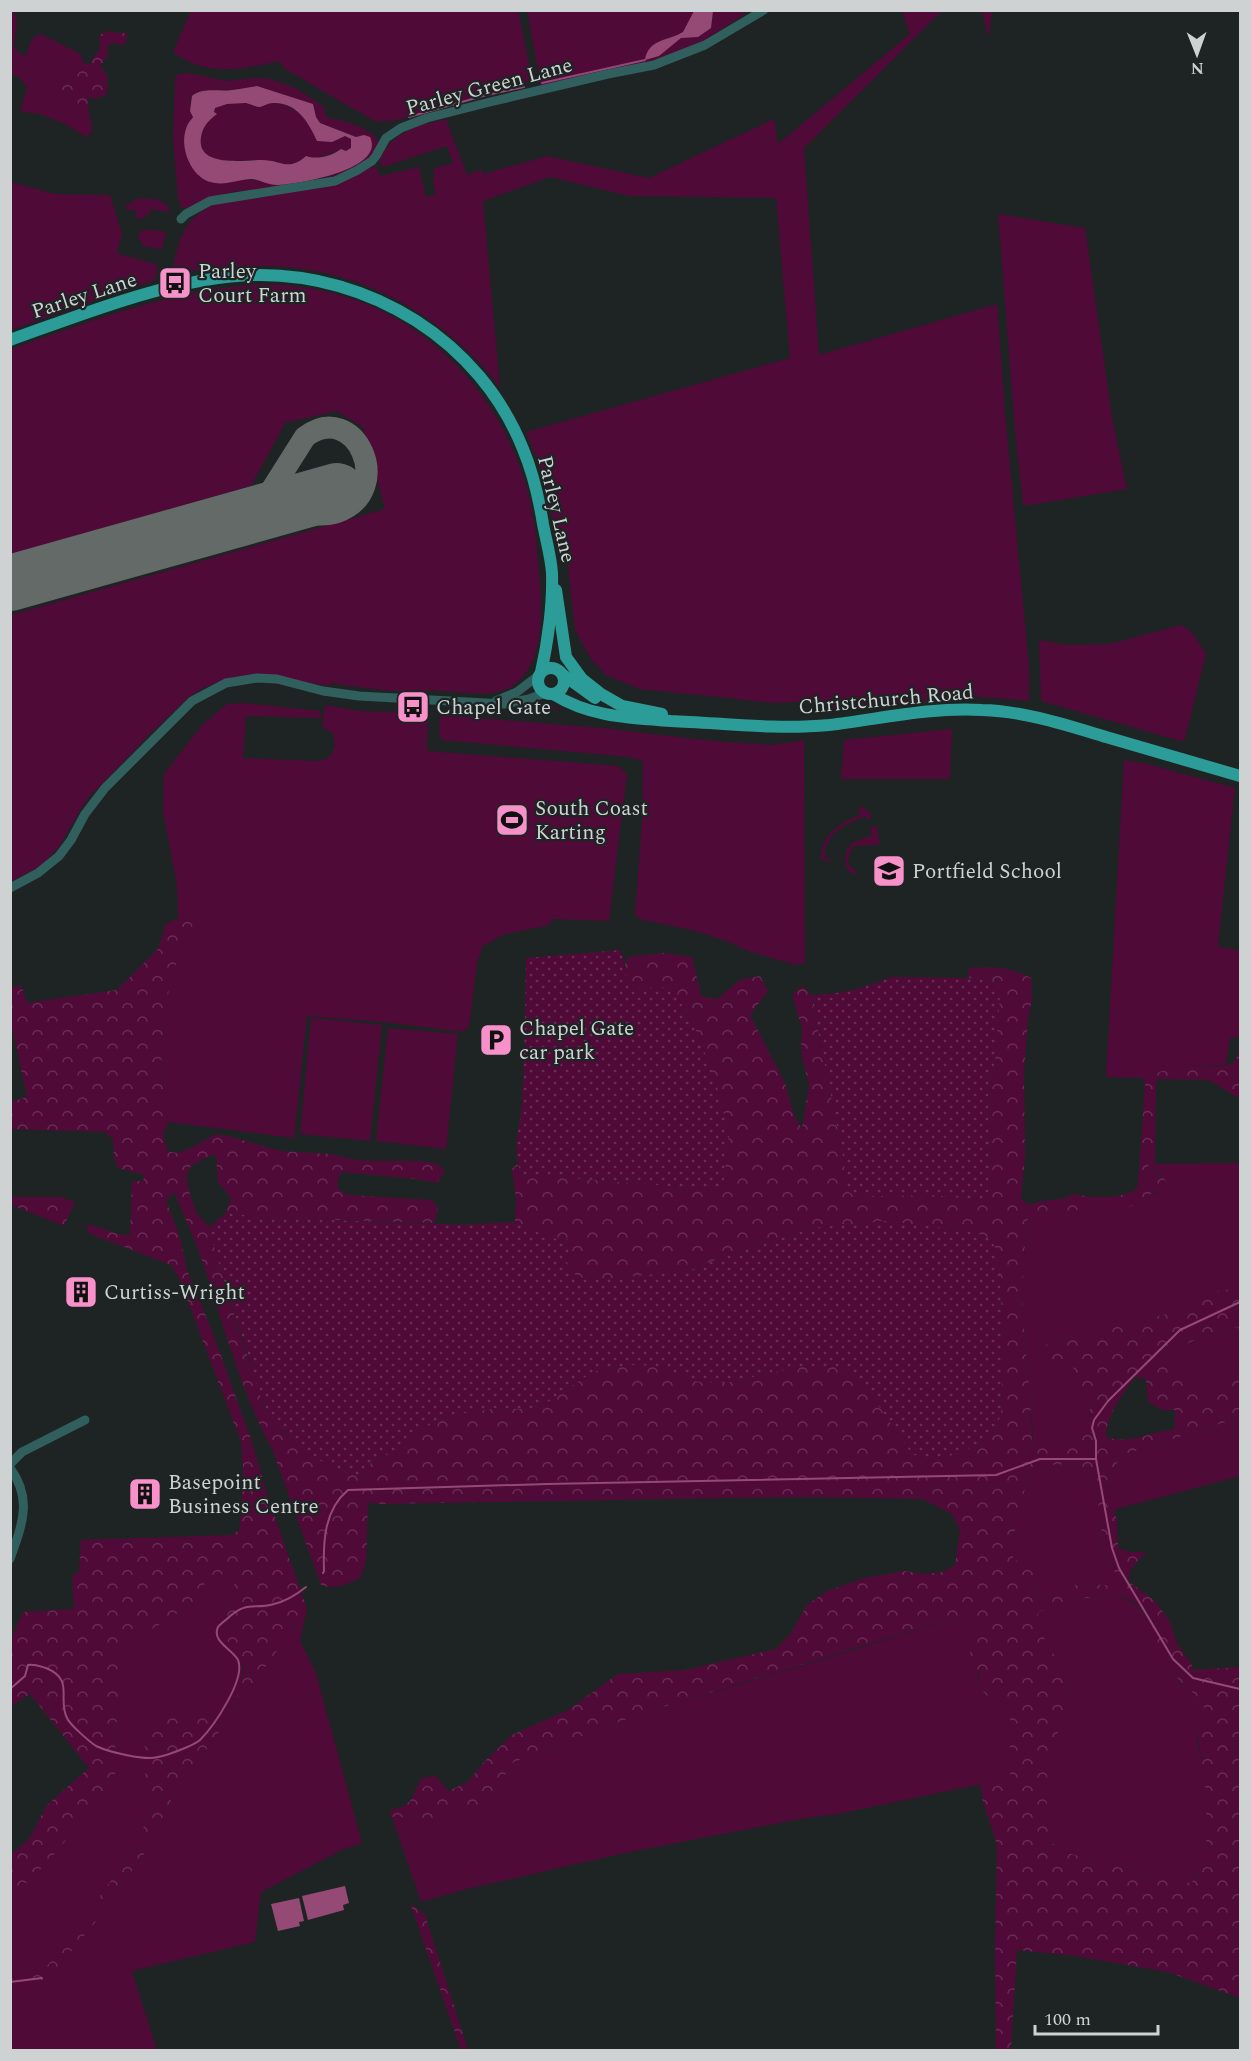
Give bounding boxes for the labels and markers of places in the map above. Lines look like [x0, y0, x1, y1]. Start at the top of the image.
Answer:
place label: Parley Court Farm [198, 256, 307, 312]
bus stop icon: Parley Court Farm [157, 265, 193, 301]
bus stop icon: Chapel Gate [395, 689, 431, 725]
place label: Chapel Gate [436, 692, 551, 724]
place label: South Coast Karting [535, 793, 648, 849]
sports icon: South Coast Karting [494, 802, 530, 838]
school or university icon: Portfield School [871, 853, 907, 889]
place label: Portfield School [912, 856, 1062, 888]
place label: Chapel Gate car park [519, 1013, 634, 1069]
parking icon: Chapel Gate car park [478, 1022, 514, 1058]
building icon: Curtiss-Wright [63, 1274, 99, 1310]
place label: Curtiss-Wright [104, 1277, 245, 1309]
place label: Basepoint Business Centre [168, 1467, 319, 1523]
building icon: Basepoint Business Centre [127, 1476, 163, 1512]

